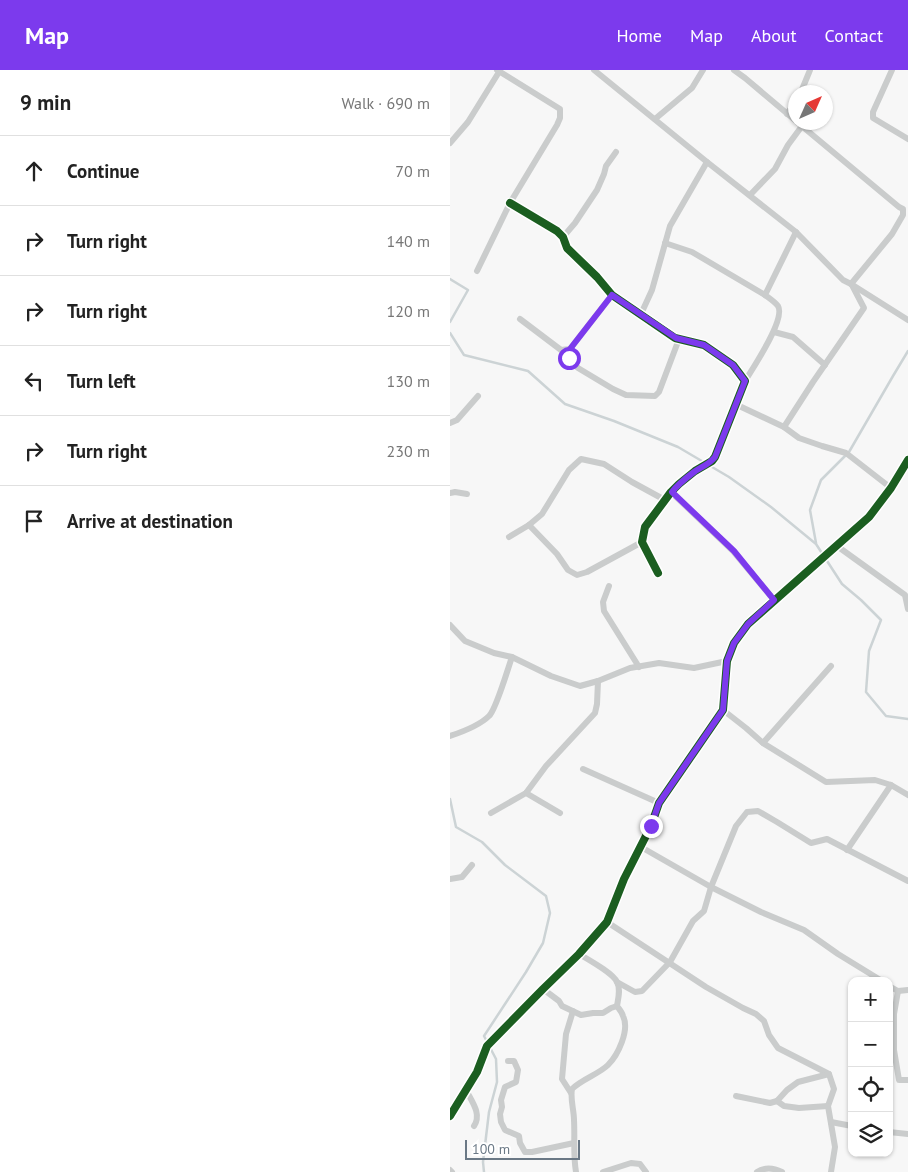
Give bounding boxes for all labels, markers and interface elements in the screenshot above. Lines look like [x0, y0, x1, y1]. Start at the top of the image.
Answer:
text: Map [25, 20, 69, 51]
text: Home [616, 24, 662, 47]
text: Map [690, 24, 723, 47]
text: About [751, 24, 797, 47]
text: Contact [825, 24, 883, 47]
north arrow [788, 85, 833, 130]
text: 9 min [20, 89, 71, 116]
text: Walk · 690 m [341, 93, 430, 113]
icon: ahead [20, 157, 48, 185]
text: Continue [67, 159, 139, 183]
text: 70 m [395, 161, 430, 181]
icon: right [20, 227, 48, 255]
text: Turn right [67, 229, 147, 253]
text: 140 m [387, 231, 430, 251]
icon: right [20, 297, 48, 325]
text: Turn right [67, 299, 147, 323]
text: 120 m [387, 301, 430, 321]
route start [558, 347, 581, 370]
icon: left [20, 367, 48, 395]
text: Turn left [67, 369, 136, 393]
text: 130 m [387, 371, 430, 391]
icon: right [20, 437, 48, 465]
text: Turn right [67, 439, 147, 463]
text: 230 m [387, 441, 430, 461]
icon: arrive [20, 507, 48, 535]
text: Arrive at destination [67, 509, 233, 533]
route end [640, 815, 663, 838]
map controls [848, 977, 893, 1157]
button: + [848, 977, 893, 1022]
button: − [848, 1022, 893, 1067]
button: locate [848, 1067, 893, 1112]
button: layers [848, 1112, 893, 1157]
scale bar [465, 1137, 580, 1160]
text: 100 m [472, 1140, 510, 1158]

